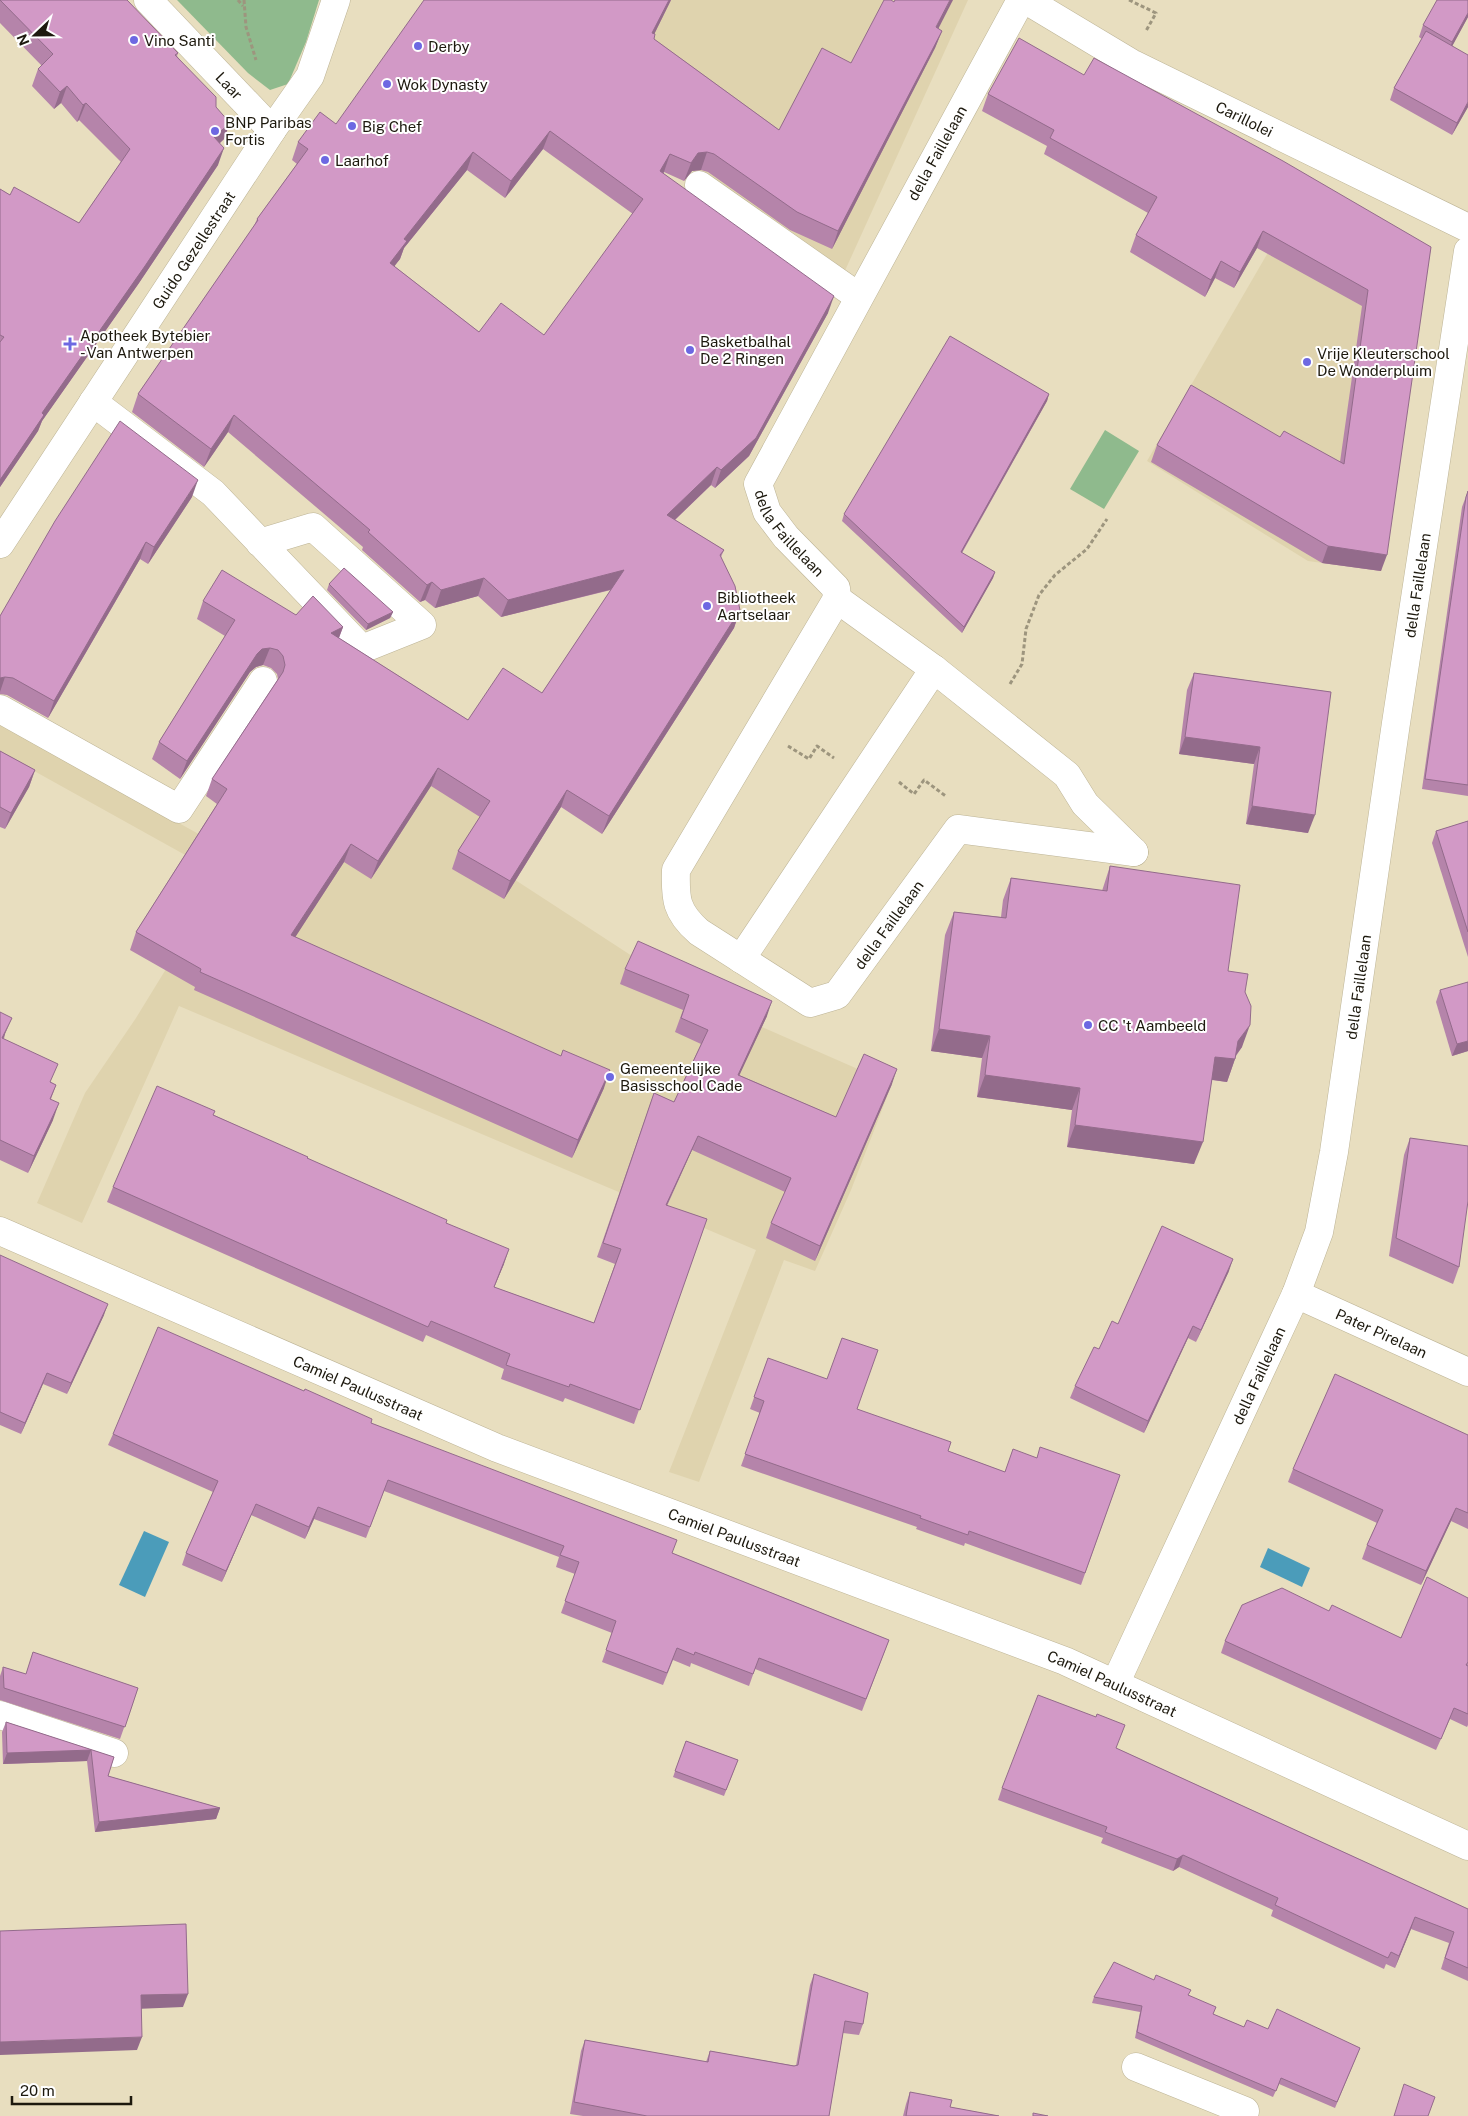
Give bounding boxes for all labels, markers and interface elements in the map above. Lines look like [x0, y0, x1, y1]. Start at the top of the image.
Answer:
north arrow [10, 10, 60, 60]
text: N [13, 32, 32, 48]
place label: Vino Santi [144, 32, 215, 49]
marker: Vino Santi [128, 34, 140, 46]
place label: Derby [428, 38, 470, 55]
marker: Derby [412, 40, 424, 52]
street label: Laar [213, 68, 246, 103]
place label: Wok Dynasty [397, 76, 488, 93]
marker: Wok Dynasty [381, 78, 393, 90]
street label: Carillolei [1213, 97, 1276, 140]
street label: della Faillelaan [904, 103, 970, 203]
place label: BNP Paribas Fortis [225, 114, 312, 148]
place label: Big Chef [362, 118, 422, 135]
marker: Big Chef [346, 120, 358, 132]
marker: BNP Paribas Fortis [209, 125, 221, 137]
place label: Laarhof [335, 152, 389, 169]
marker: Laarhof [319, 154, 331, 166]
street label: Guido Gezellestraat [148, 188, 238, 312]
place label: Apotheek Bytebier - Van Antwerpen [80, 327, 211, 361]
place label: Basketbalhal De 2 Ringen [700, 333, 791, 367]
marker: Apotheek Bytebier - Van Antwerpen [64, 338, 76, 350]
marker: Basketbalhal De 2 Ringen [684, 344, 696, 356]
place label: Vrije Kleuterschool De Wonderpluim [1317, 345, 1450, 379]
marker: Vrije Kleuterschool De Wonderpluim [1301, 356, 1313, 368]
street label: della Faillelaan [752, 487, 828, 580]
street label: della Faillelaan [1401, 532, 1433, 639]
place label: Bibliotheek Aartselaar [717, 589, 796, 623]
marker: Bibliotheek Aartselaar [701, 600, 713, 612]
street label: della Faillelaan [850, 877, 926, 972]
street label: della Faillelaan [1342, 933, 1374, 1041]
place label: CC 't Aambeeld [1098, 1017, 1206, 1034]
marker: CC 't Aambeeld [1082, 1019, 1094, 1031]
place label: Gemeentelijke Basisschool Cade [620, 1060, 743, 1094]
marker: Gemeentelijke Basisschool Cade [604, 1071, 616, 1083]
street label: Pater Pirelaan [1333, 1305, 1430, 1361]
street label: della Faillelaan [1228, 1324, 1288, 1427]
street label: Camiel Paulusstraat [291, 1352, 426, 1423]
street label: Camiel Paulusstraat [666, 1505, 803, 1570]
street label: Camiel Paulusstraat [1045, 1647, 1180, 1720]
scale bar [12, 2074, 131, 2106]
text: 20 m [20, 2082, 55, 2099]

